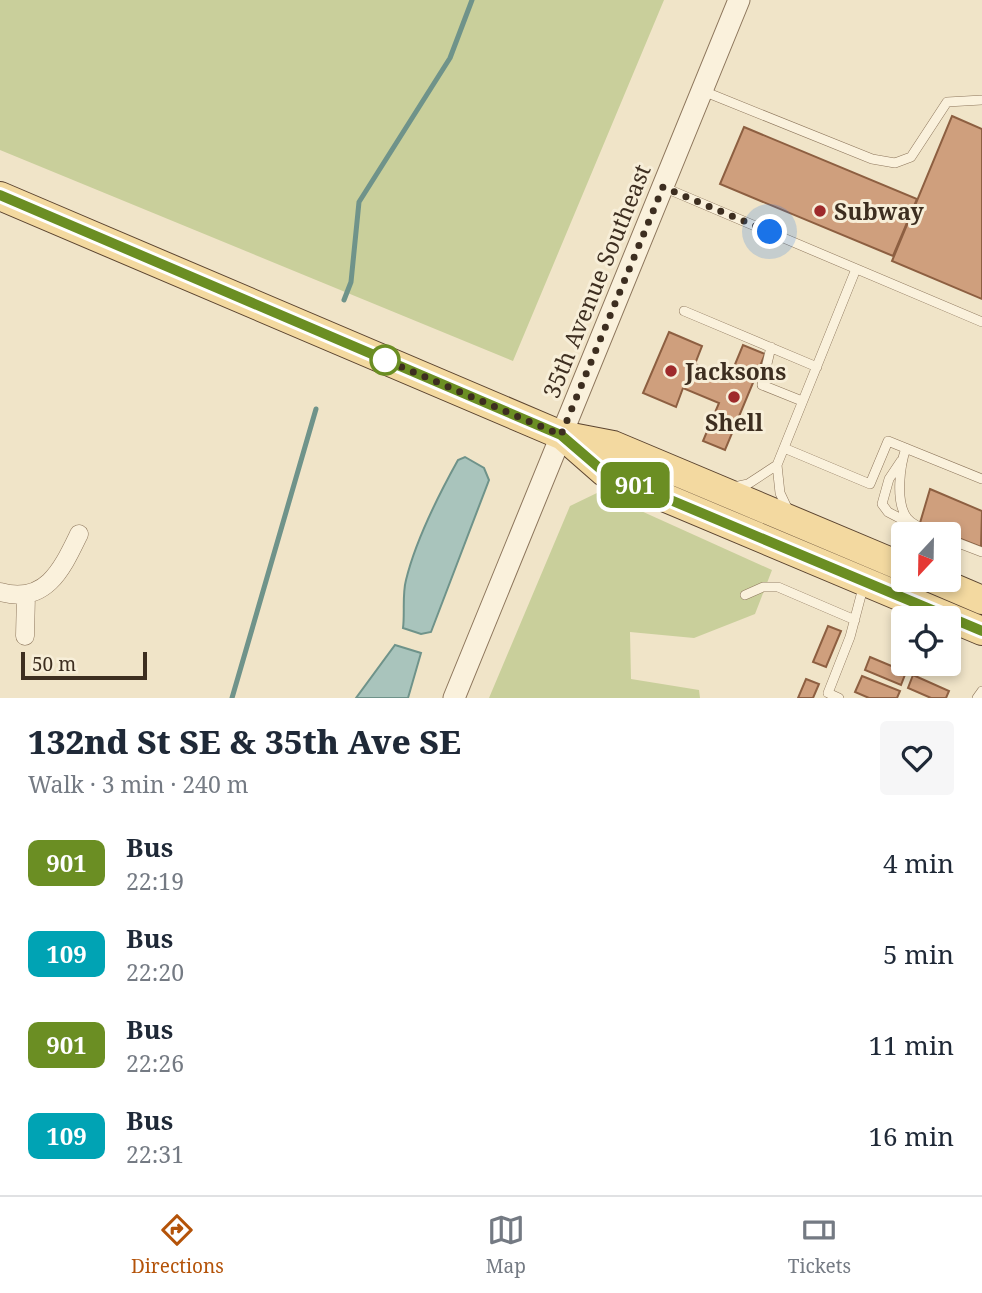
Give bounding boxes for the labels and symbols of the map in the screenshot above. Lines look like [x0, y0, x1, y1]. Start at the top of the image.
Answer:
street label: 35th Avenue Southeast [534, 159, 658, 403]
place label: Subway [834, 195, 925, 227]
marker: Subway [812, 203, 828, 219]
your location [752, 214, 787, 249]
unlabelled marker [370, 345, 400, 375]
place label: Jacksons [684, 355, 786, 387]
marker: Jacksons [663, 363, 679, 379]
marker: Shell [726, 389, 742, 405]
place label: Shell [705, 406, 763, 438]
line badge: 901 [595, 462, 675, 508]
north arrow [891, 522, 961, 592]
scale bar [21, 649, 147, 681]

